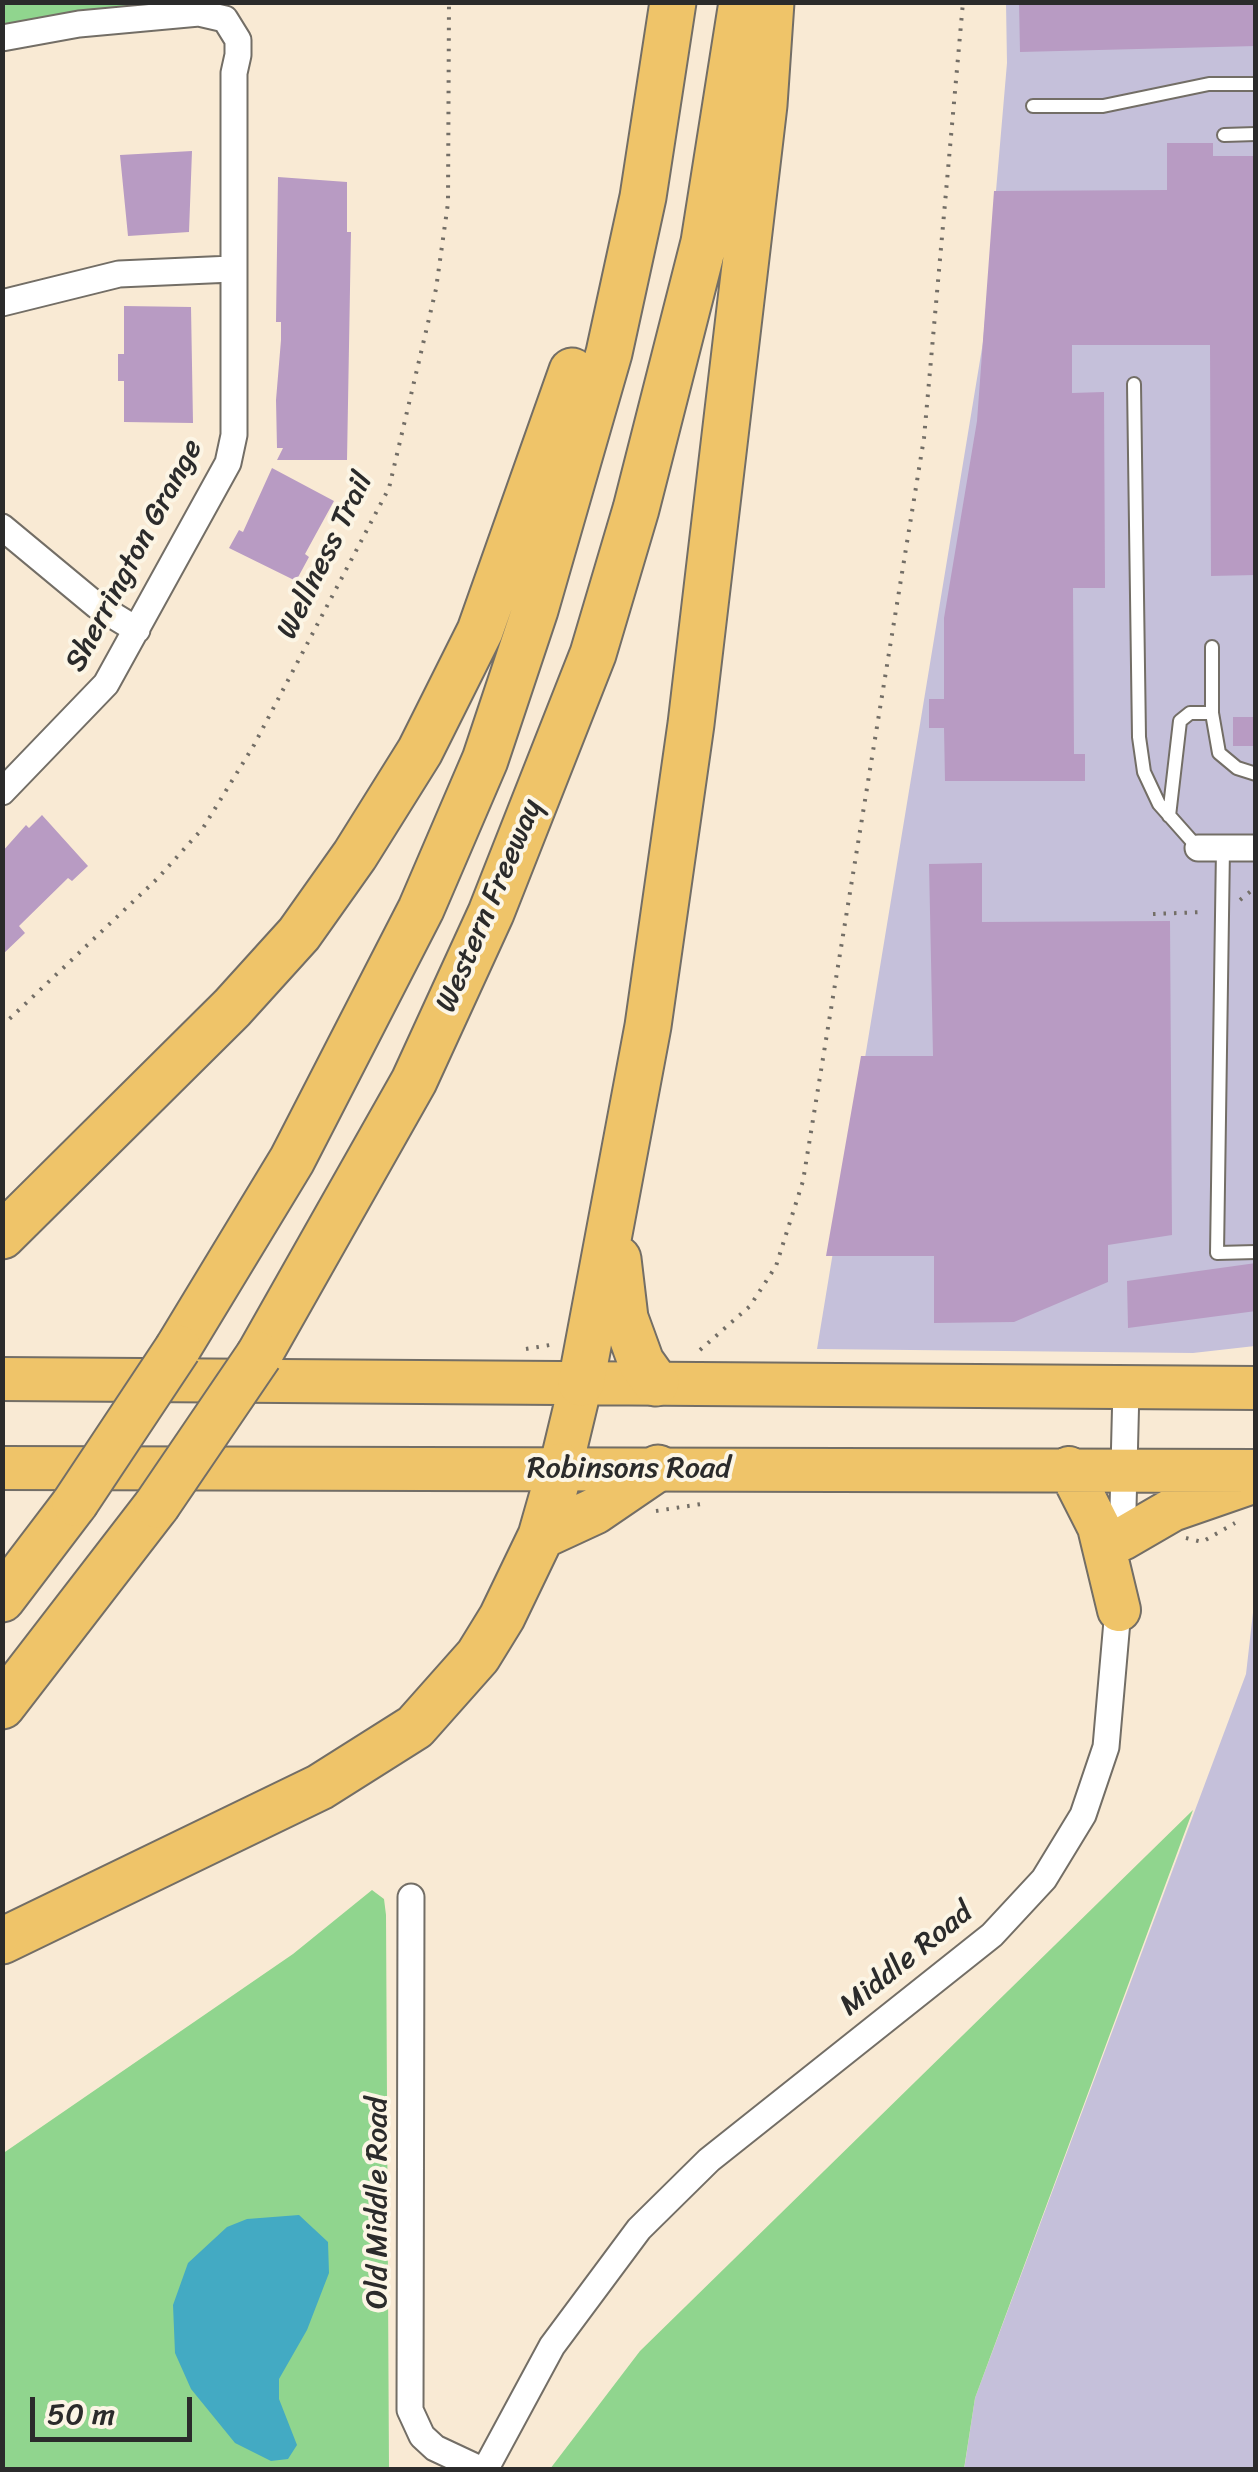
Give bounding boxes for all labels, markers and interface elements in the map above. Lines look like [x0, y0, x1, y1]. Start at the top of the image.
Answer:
street label: Sherrington Grange [59, 434, 211, 678]
street label: Wellness Trail [270, 467, 382, 645]
street label: Western Freeway [429, 794, 551, 1018]
street label: Robinsons Road [527, 1451, 731, 1487]
street label: Middle Road [833, 1896, 981, 2024]
street label: Old Middle Road [360, 2097, 396, 2309]
scale bar [35, 2377, 198, 2439]
text: 50 m [47, 2387, 115, 2441]

